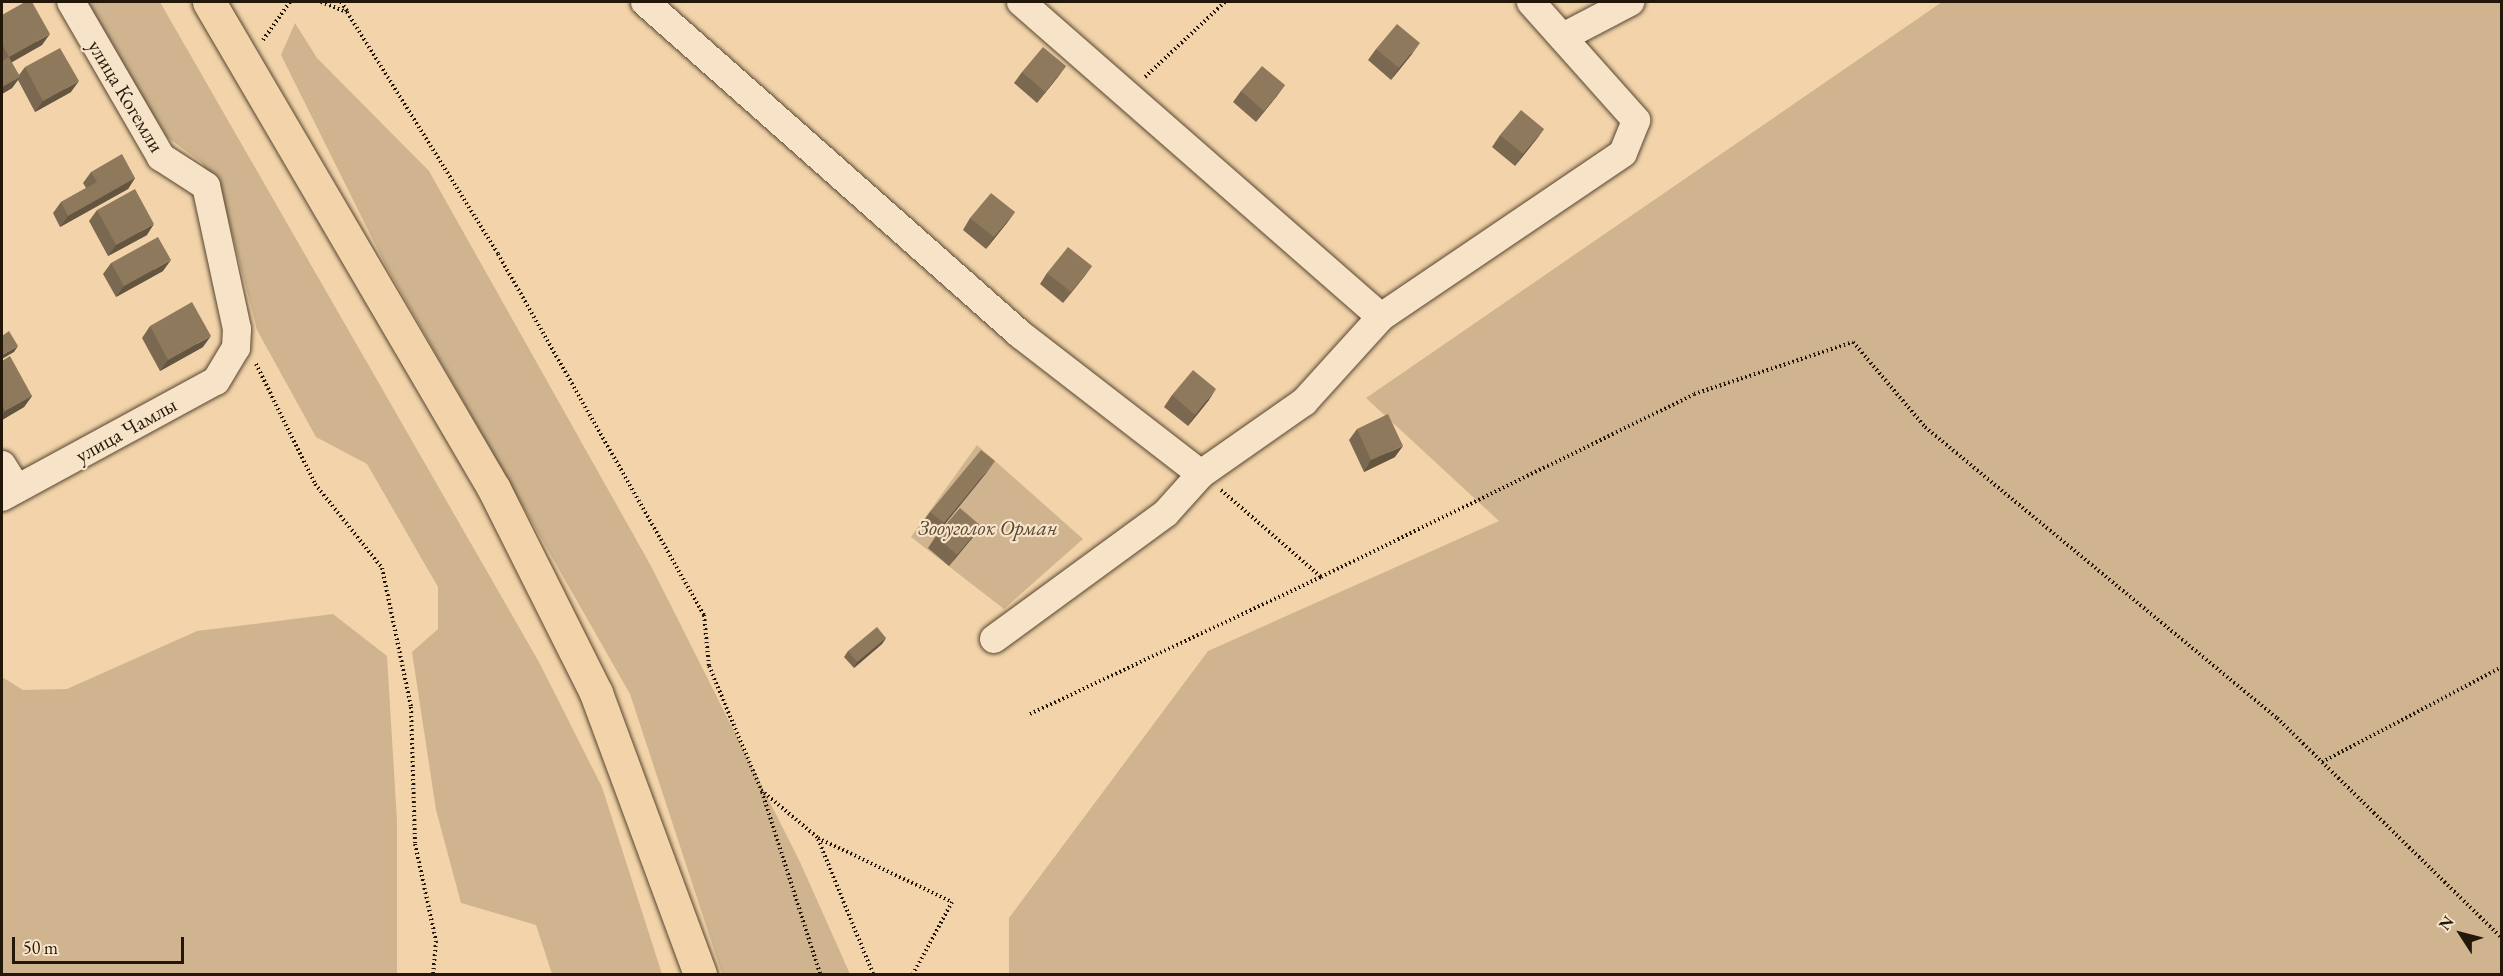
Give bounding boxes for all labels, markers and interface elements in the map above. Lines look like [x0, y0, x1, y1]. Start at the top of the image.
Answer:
street label: улица Когемли [82, 35, 170, 157]
street label: улица Чамлы [71, 392, 181, 468]
park label: Зооуголок Орман [918, 515, 1058, 541]
north arrow [2431, 904, 2491, 964]
text: N [2434, 912, 2458, 935]
scale bar [15, 925, 188, 963]
text: 50 m [23, 936, 58, 959]

